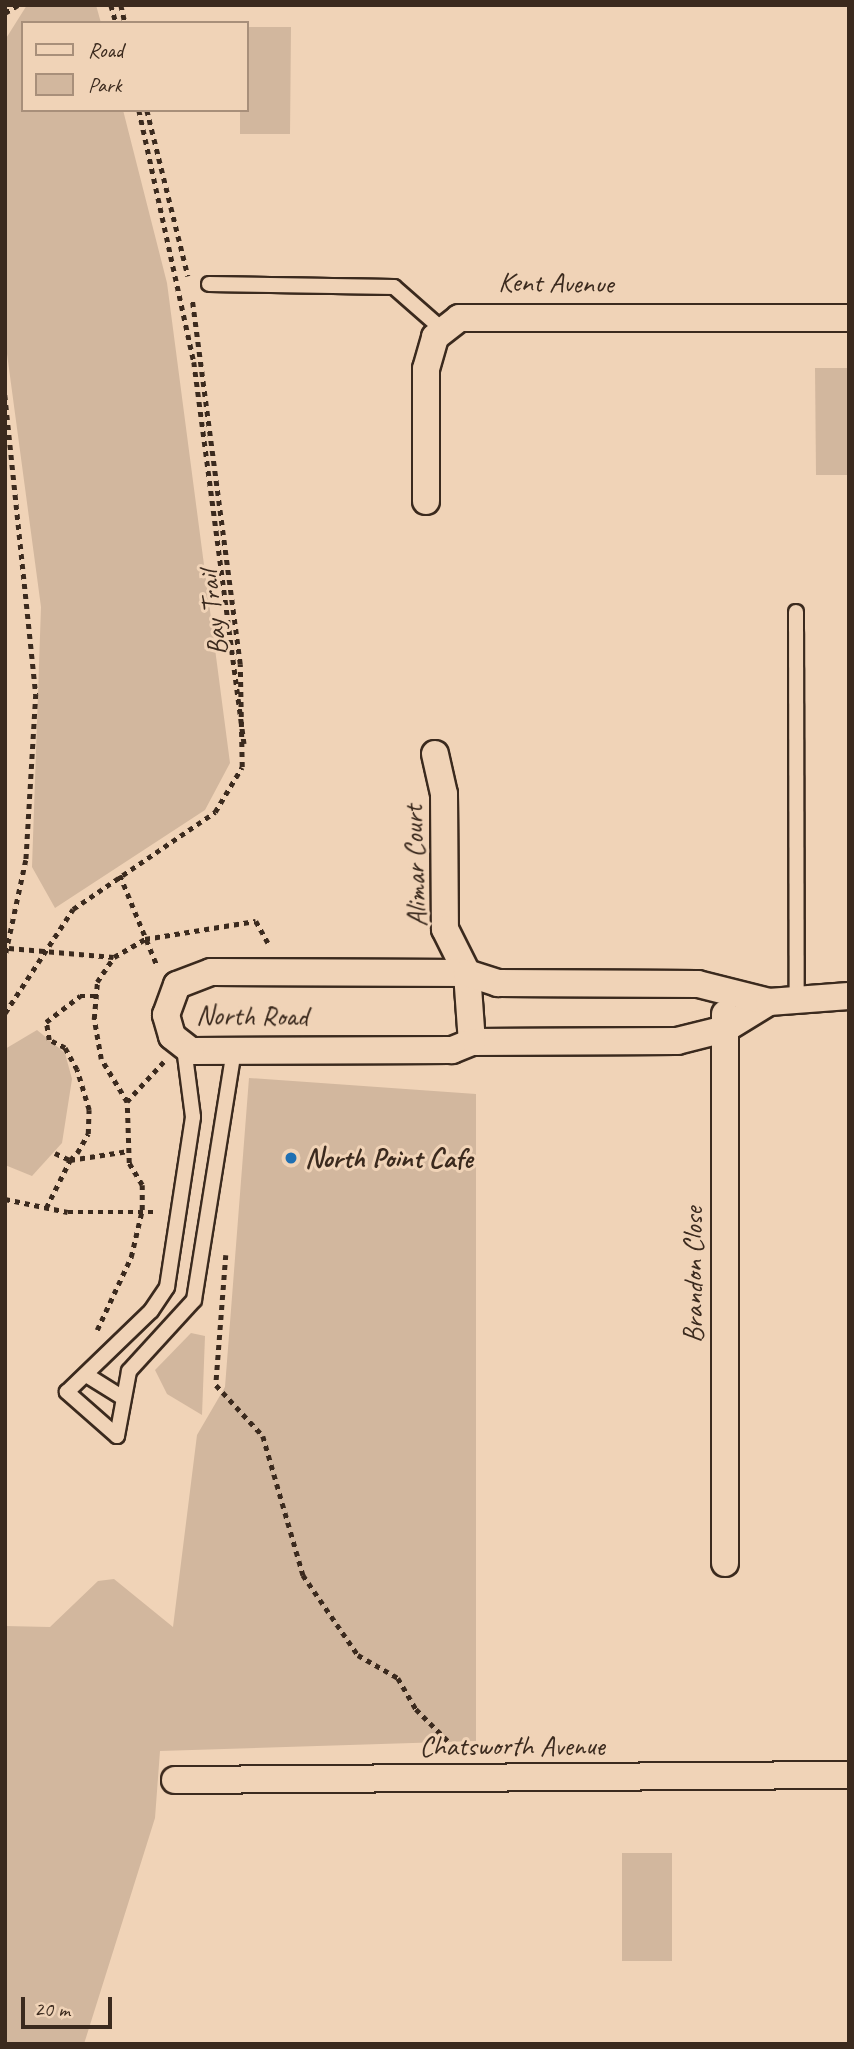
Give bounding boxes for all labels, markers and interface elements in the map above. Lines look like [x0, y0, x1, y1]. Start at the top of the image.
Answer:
legend [21, 21, 248, 112]
text: Road [88, 37, 123, 63]
text: Park [88, 72, 121, 98]
street label: Kent Avenue [498, 265, 614, 301]
street label: Bay Trail [191, 569, 235, 657]
street label: Alimar Court [396, 804, 434, 928]
street label: North Road [196, 998, 308, 1034]
place label: North Point Cafe [305, 1141, 472, 1175]
marker: North Point Cafe [283, 1150, 299, 1166]
street label: Brandon Close [676, 1207, 710, 1343]
street label: Chatsworth Avenue [419, 1729, 605, 1763]
scale bar [24, 1982, 116, 2026]
text: 20 m [34, 1996, 70, 2022]

